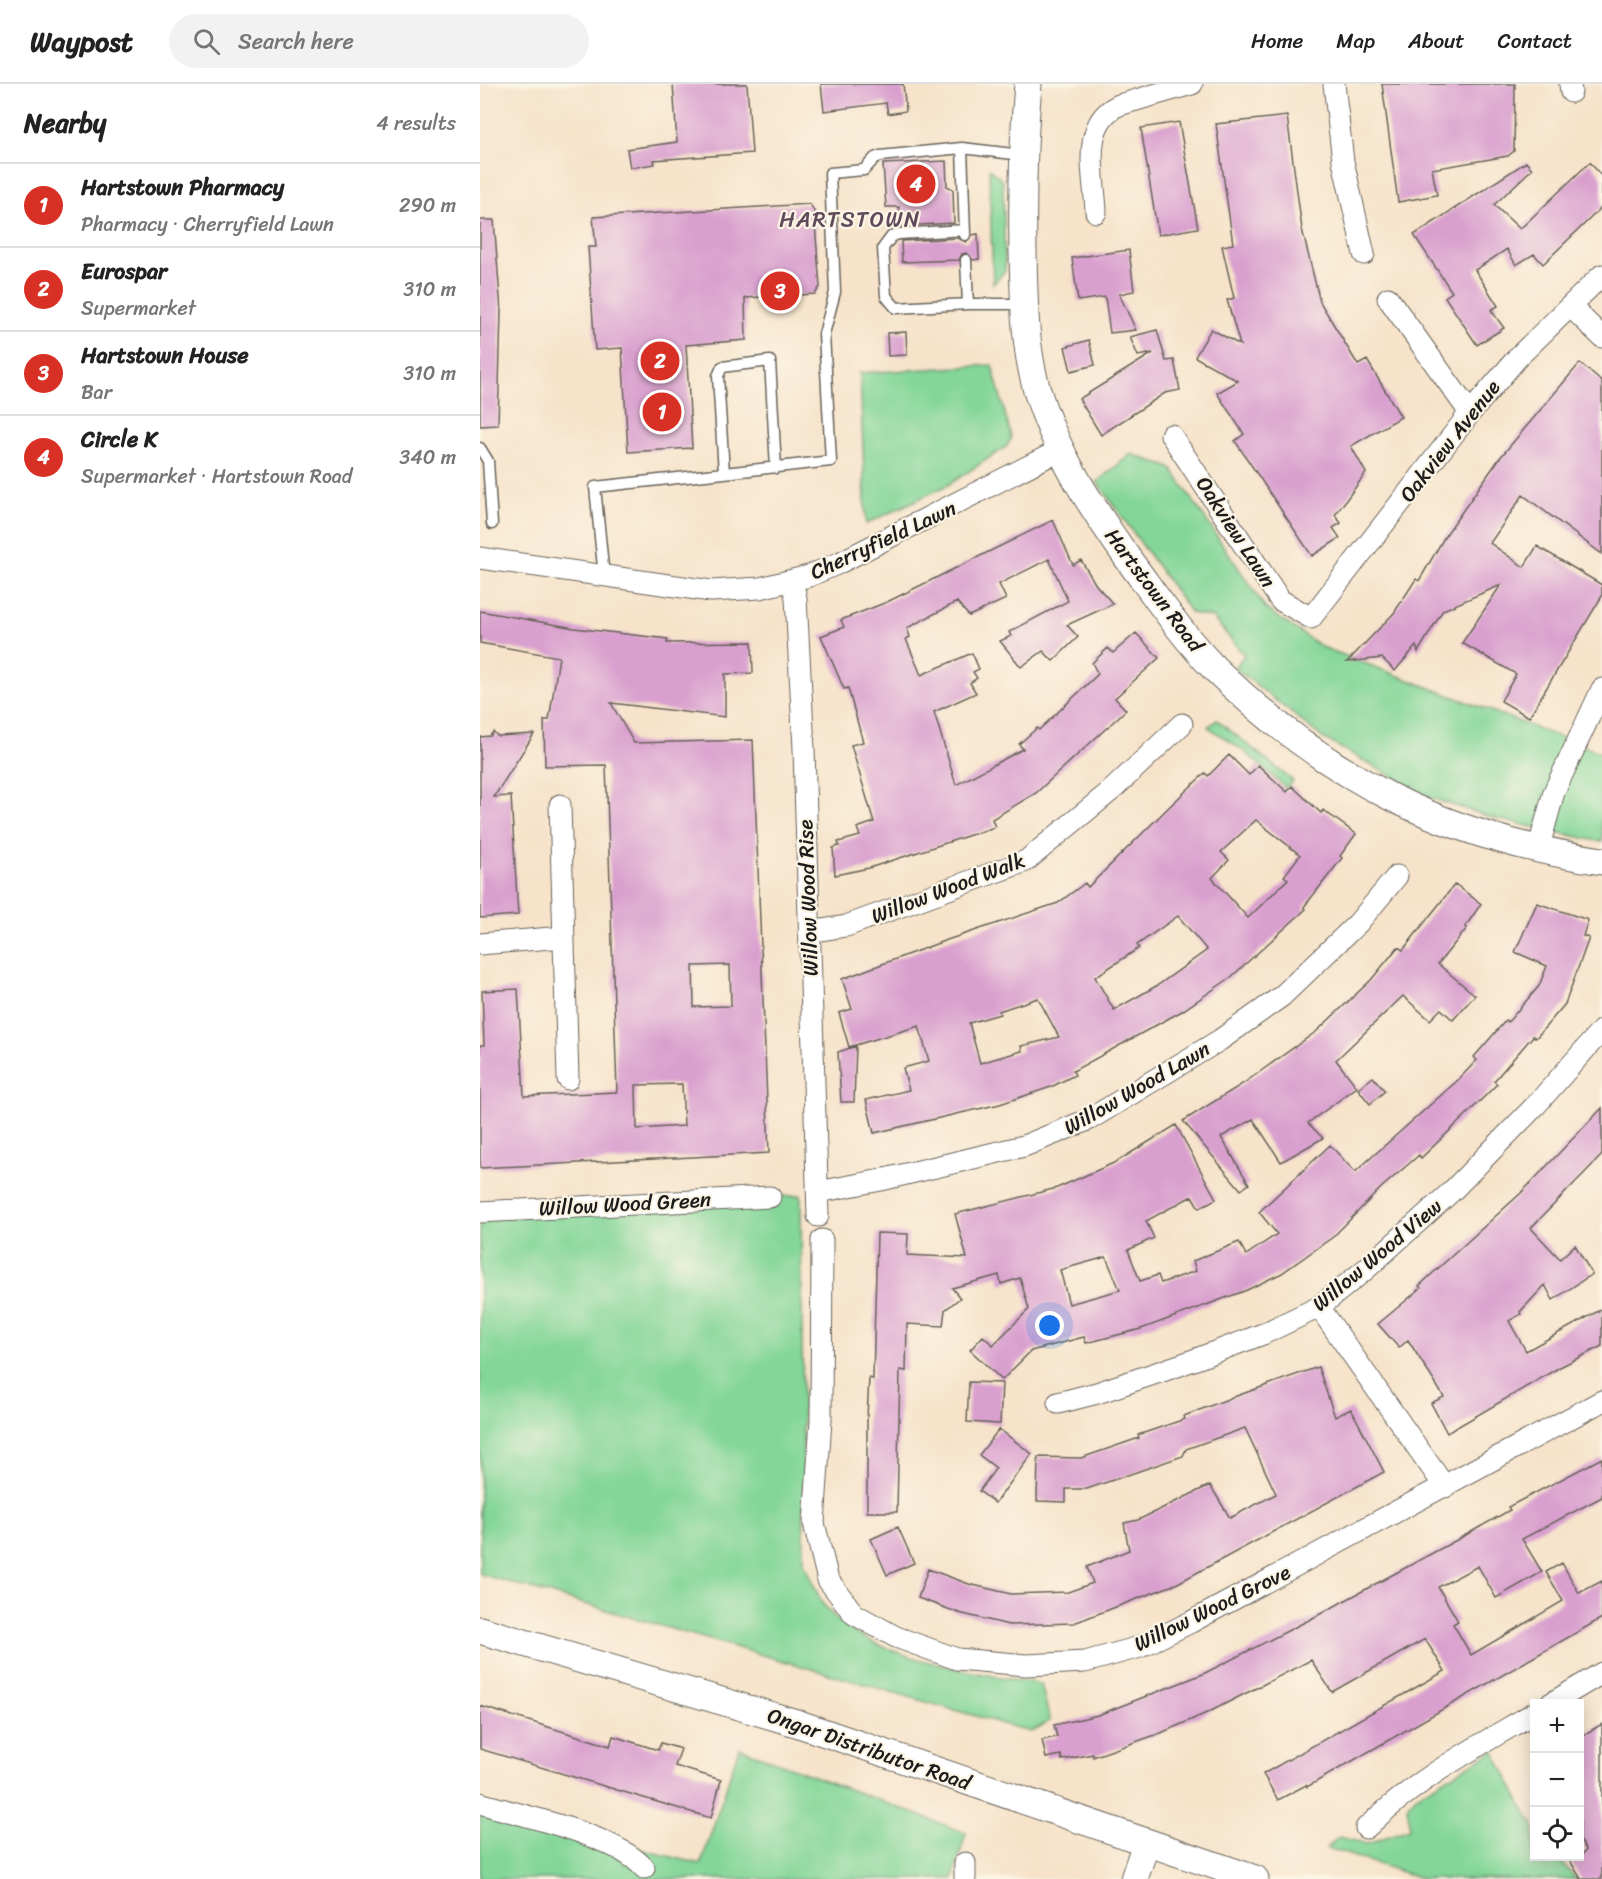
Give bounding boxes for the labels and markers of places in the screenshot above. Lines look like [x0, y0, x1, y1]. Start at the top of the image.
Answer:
pin: 4 [896, 162, 936, 206]
pin: 3 [760, 268, 800, 314]
pin: 2 [640, 338, 680, 384]
pin: 1 [642, 390, 681, 434]

